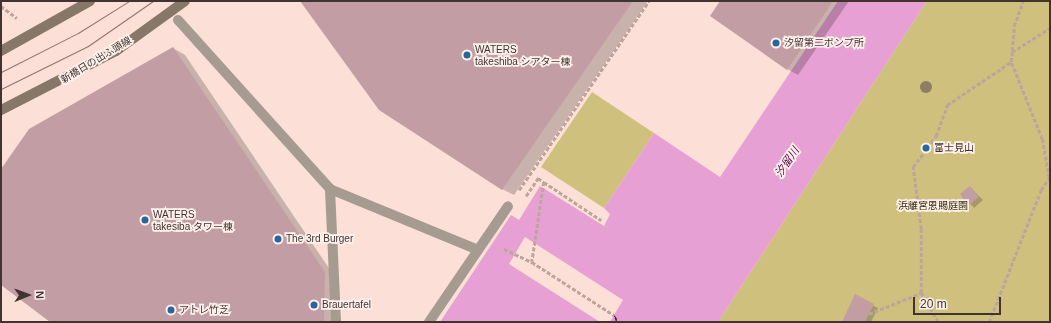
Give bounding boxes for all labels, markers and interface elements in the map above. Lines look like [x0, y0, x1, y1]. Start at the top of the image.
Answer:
street label: 新橋日の出ふ頭線 [59, 34, 133, 86]
place label: 汐留第二ポンプ所 [784, 37, 864, 49]
marker: 汐留第二ポンプ所 [771, 38, 781, 48]
place label: WATERS takeshiba シアター棟 [475, 43, 571, 66]
marker: WATERS takeshiba シアター棟 [462, 50, 472, 60]
place label: 富士見山 [934, 142, 974, 154]
marker: 富士見山 [921, 143, 931, 153]
water label: 汐留川 [772, 145, 802, 179]
park label: 浜離宮恩賜庭園 [898, 200, 968, 212]
place label: WATERS takesiba タワー棟 [153, 208, 233, 232]
marker: WATERS takesiba タワー棟 [140, 215, 150, 225]
place label: The 3rd Burger [286, 233, 353, 245]
marker: The 3rd Burger [273, 234, 283, 244]
north arrow [8, 275, 48, 315]
scale bar [915, 289, 1003, 315]
text: N [34, 291, 46, 299]
text: 20 m [920, 297, 947, 311]
place label: Brauertafel [322, 299, 371, 311]
marker: Brauertafel [309, 300, 319, 310]
place label: アトレ竹芝 [179, 304, 229, 316]
marker: アトレ竹芝 [166, 305, 176, 315]

